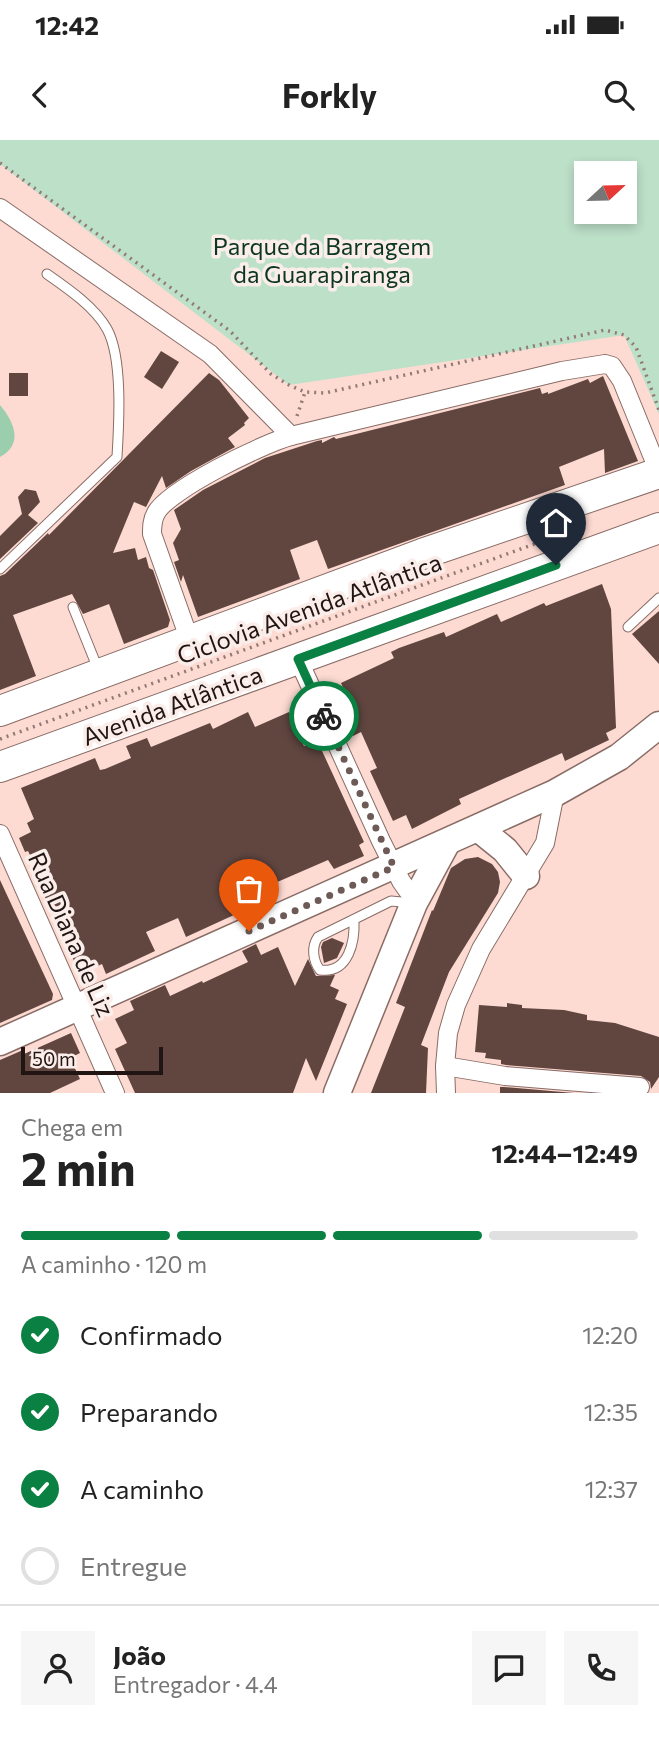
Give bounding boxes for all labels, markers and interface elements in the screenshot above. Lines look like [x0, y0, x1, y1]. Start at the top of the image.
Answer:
text: 12:42 [35, 9, 99, 40]
text: Forkly [282, 75, 377, 115]
icon: back [21, 76, 59, 114]
icon: search [600, 76, 638, 114]
north arrow [574, 161, 637, 224]
map controls [574, 161, 637, 224]
park label: Parque da Barragem da Guarapiranga [213, 231, 431, 288]
pin [526, 493, 586, 565]
icon: home [537, 504, 575, 542]
street label: Ciclovia Avenida Atlântica [173, 547, 445, 669]
street label: Avenida Atlântica [78, 659, 266, 751]
courier [289, 681, 359, 751]
icon: bike [305, 697, 343, 735]
street label: Rua Diana de Liz [23, 847, 121, 1021]
pin [219, 859, 279, 931]
icon: bag [230, 870, 268, 908]
scale bar [21, 1044, 163, 1076]
text: 50 m [32, 1047, 76, 1070]
text: Chega em [21, 1113, 123, 1141]
text: 12:44–12:49 [491, 1137, 638, 1168]
text: 2 min [21, 1139, 136, 1195]
text: A caminho · 120 m [21, 1250, 207, 1278]
icon: check [21, 1316, 59, 1354]
text: Confirmado [80, 1319, 222, 1350]
text: 12:20 [582, 1321, 638, 1349]
icon: check [21, 1393, 59, 1431]
text: Preparando [80, 1396, 218, 1427]
text: 12:35 [584, 1398, 638, 1426]
icon: check [21, 1470, 59, 1508]
text: A caminho [80, 1473, 204, 1504]
text: 12:37 [585, 1475, 638, 1503]
text: Entregue [80, 1550, 187, 1581]
button: person [21, 1631, 95, 1705]
button: chat [472, 1631, 546, 1705]
button: phone [564, 1631, 638, 1705]
text: João [113, 1639, 166, 1670]
text: Entregador · 4.4 [113, 1670, 278, 1698]

